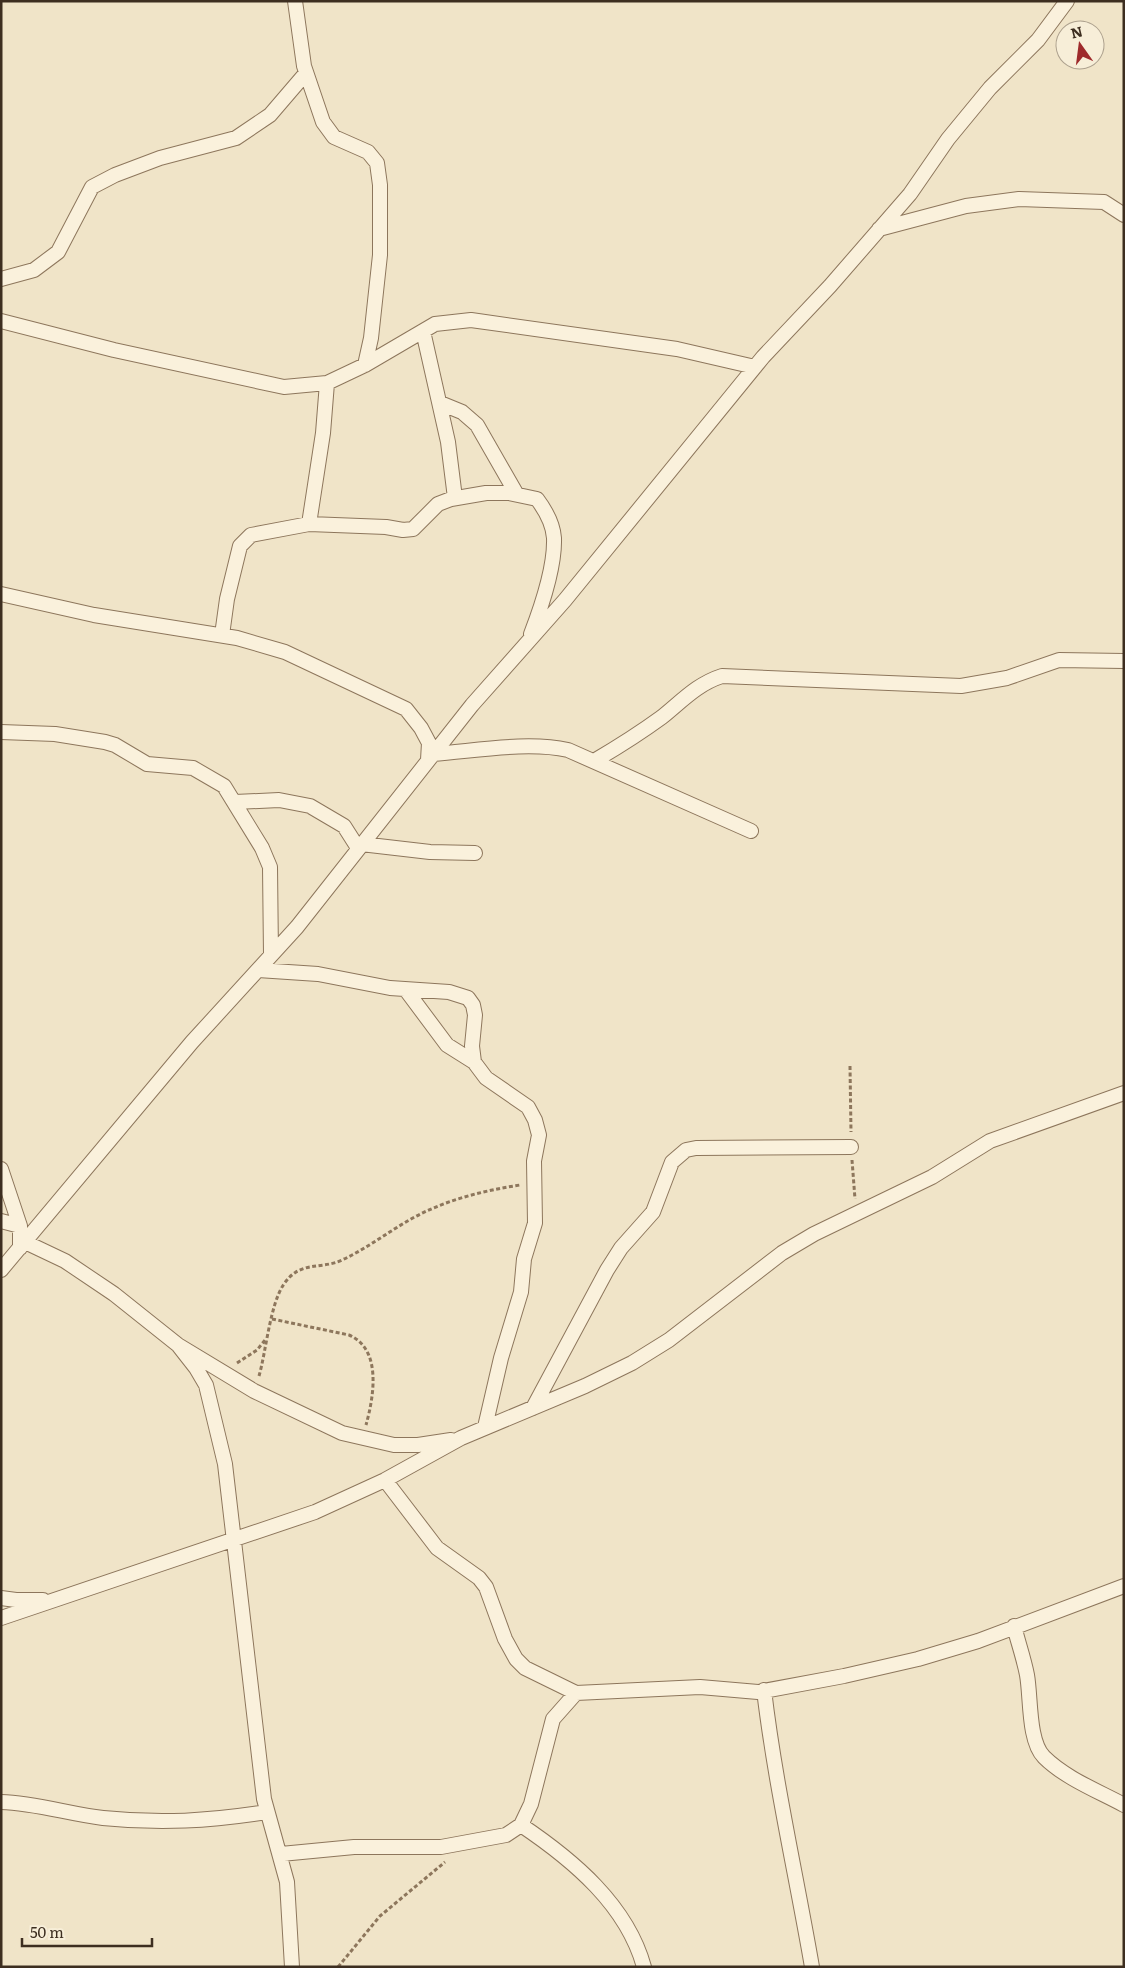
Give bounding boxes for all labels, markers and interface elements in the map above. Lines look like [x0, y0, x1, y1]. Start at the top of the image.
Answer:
north arrow [1055, 20, 1105, 70]
text: N [1068, 20, 1085, 43]
scale bar [22, 1916, 152, 1948]
text: 50 m [30, 1920, 64, 1943]

